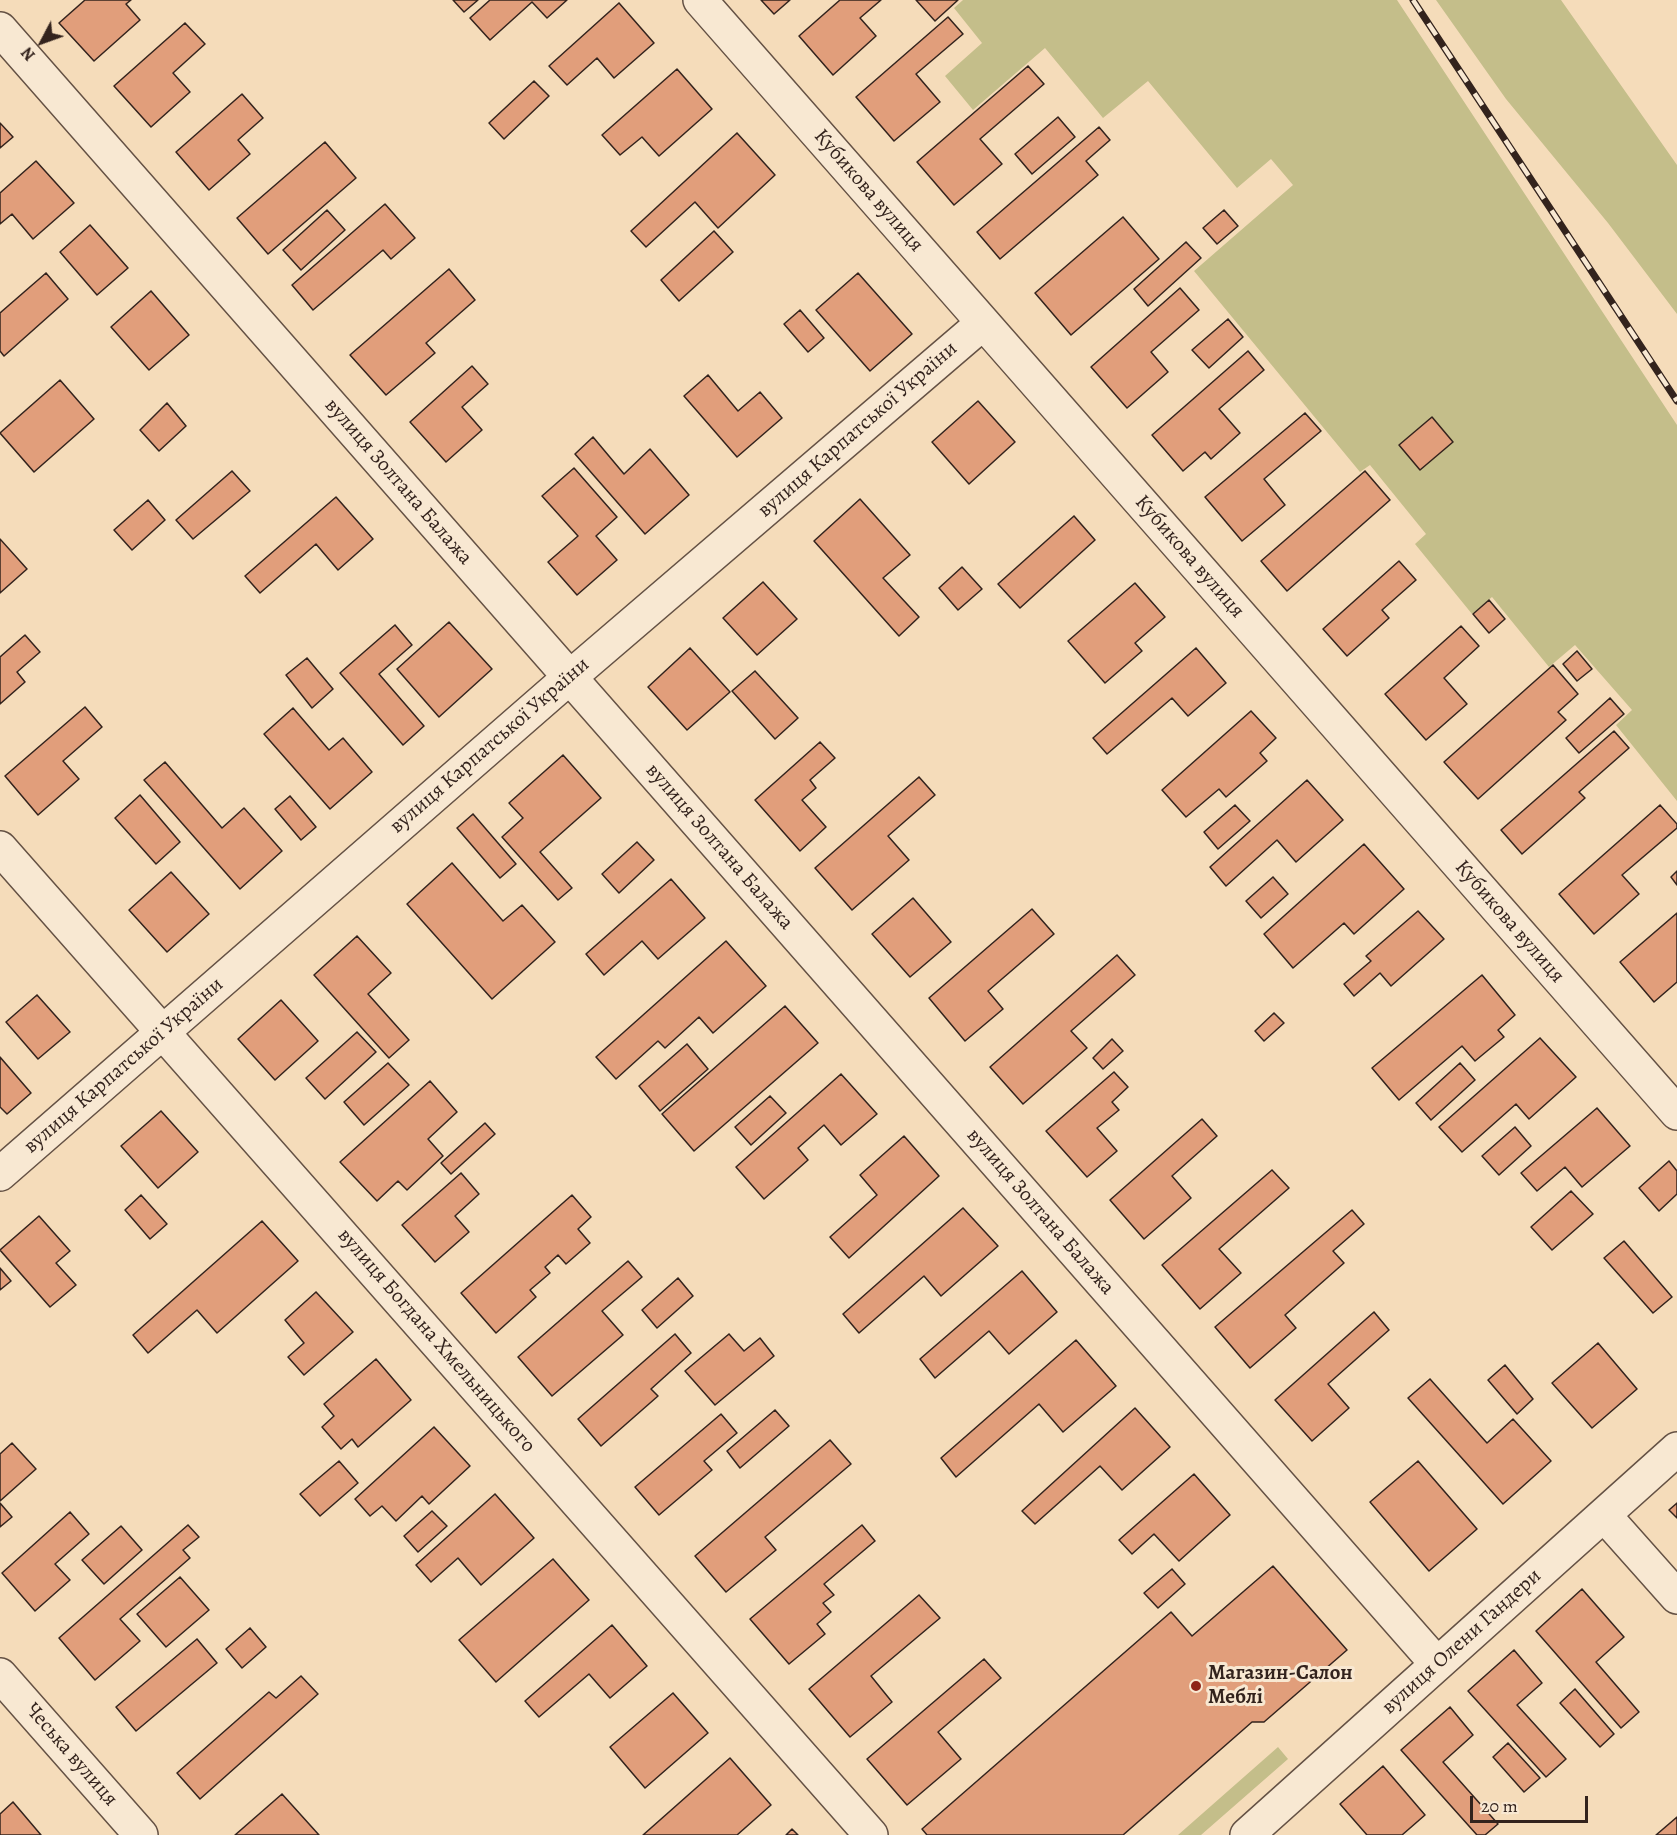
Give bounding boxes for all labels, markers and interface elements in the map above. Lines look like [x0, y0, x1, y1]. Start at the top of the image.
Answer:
north arrow [12, 12, 72, 72]
text: N [16, 42, 41, 65]
street label: Кубикова вулиця [808, 124, 928, 258]
street label: вулиця Карпатської України [753, 337, 963, 523]
street label: вулиця Золтана Балажа [319, 394, 477, 570]
street label: Кубикова вулиця [1129, 490, 1249, 624]
street label: вулиця Карпатської України [385, 653, 595, 839]
street label: вулиця Золтана Балажа [640, 759, 798, 935]
street label: Кубикова вулиця [1449, 855, 1569, 989]
street label: вулиця Карпатської України [19, 973, 229, 1159]
street label: вулиця Золтана Балажа [961, 1124, 1119, 1300]
street label: вулиця Богдана Хмельницького [332, 1224, 540, 1458]
street label: вулиця Олени Гандери [1377, 1564, 1547, 1720]
place label: Магазин-Салон Меблі [1208, 1661, 1353, 1711]
marker: Магазин-Салон Меблі [1189, 1679, 1203, 1693]
street label: Чеська вулиця [19, 1698, 123, 1812]
scale bar [1473, 1784, 1592, 1822]
text: 20 m [1481, 1794, 1518, 1818]

